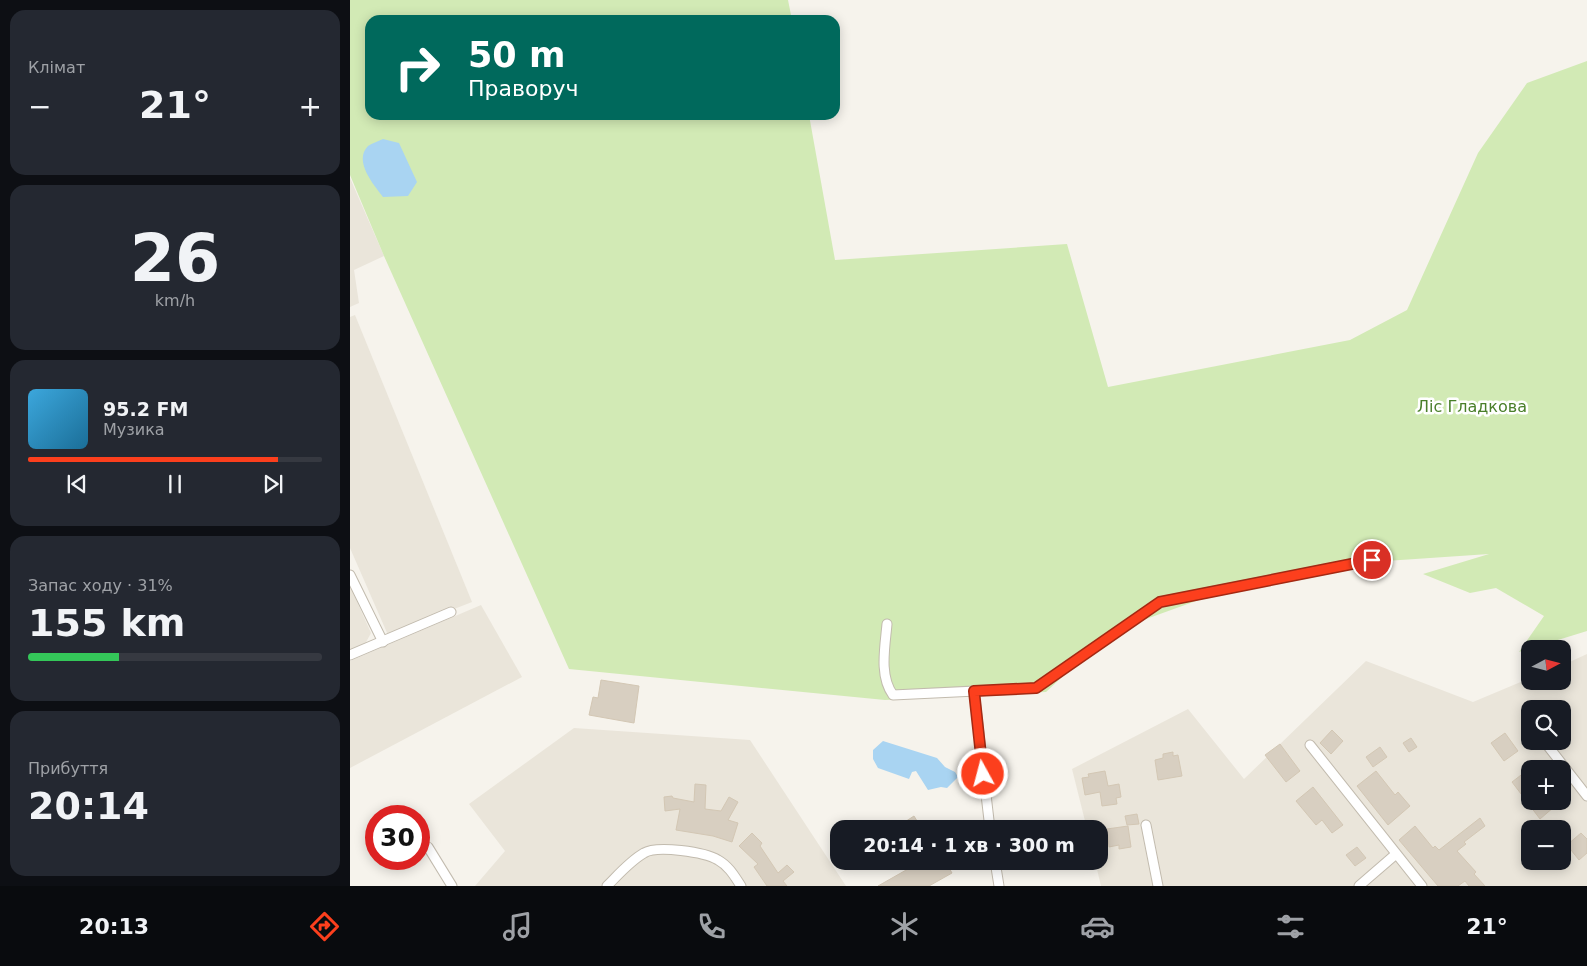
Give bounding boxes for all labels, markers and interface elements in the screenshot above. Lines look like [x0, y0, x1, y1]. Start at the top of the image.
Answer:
icon: right [385, 35, 450, 100]
text: 50 m [468, 35, 565, 75]
text: Клімат [28, 58, 85, 77]
text: Праворуч [468, 76, 578, 101]
text: 21° [139, 83, 211, 127]
text: − [28, 90, 51, 123]
text: + [299, 90, 322, 123]
text: 26 [130, 221, 220, 296]
text: km/h [155, 291, 195, 310]
park label: Ліс Гладкова [1417, 397, 1527, 416]
text: 95.2 FM [103, 398, 188, 420]
text: Музика [103, 420, 165, 439]
icon: previous [63, 470, 91, 498]
icon: pause [161, 470, 189, 498]
icon: next [259, 470, 287, 498]
pin [1351, 539, 1393, 581]
icon: arrive [1358, 546, 1386, 574]
text: Запас ходу · 31% [28, 576, 173, 595]
text: 155 km [28, 601, 185, 645]
north arrow [1521, 640, 1571, 690]
map controls [1521, 640, 1571, 870]
button: search [1521, 700, 1571, 750]
position arrow [956, 747, 1008, 799]
text: Прибуття [28, 759, 108, 778]
button: + [1521, 760, 1571, 810]
text: 20:14 [28, 784, 149, 828]
speed limit sign: 30 [365, 805, 430, 870]
button: − [1521, 820, 1571, 870]
text: 20:14 · 1 хв · 300 m [863, 834, 1075, 856]
icon: directions [307, 909, 342, 944]
icon: music [500, 909, 535, 944]
icon: phone [694, 909, 729, 944]
icon: climate [887, 909, 922, 944]
icon: car [1080, 909, 1115, 944]
icon: filters [1273, 909, 1308, 944]
text: 20:13 [79, 914, 149, 939]
text: 21° [1466, 914, 1508, 939]

